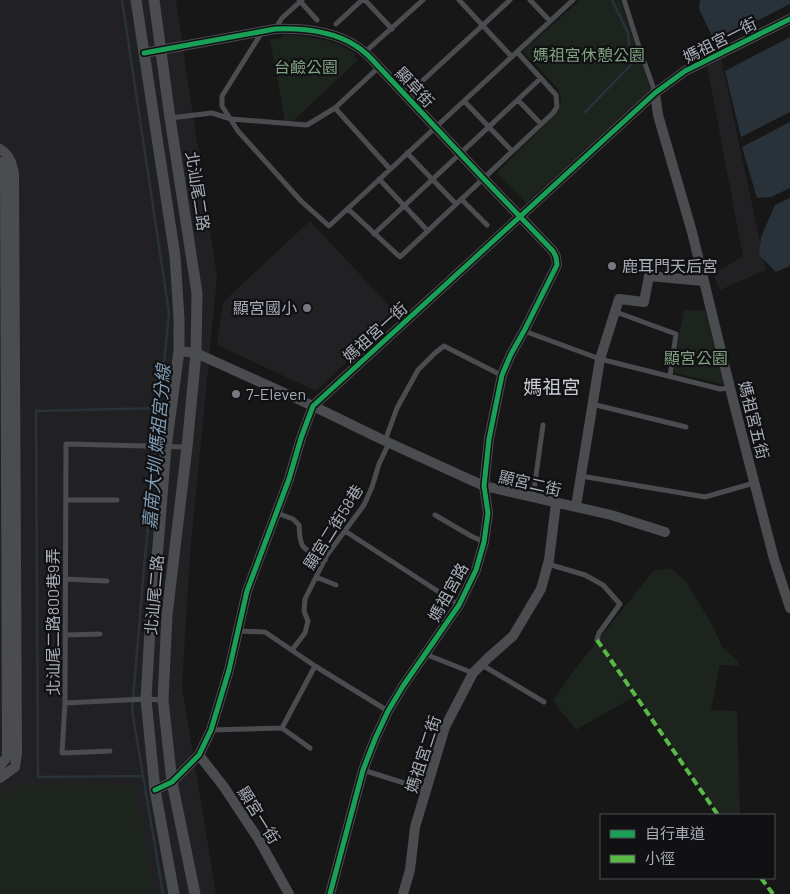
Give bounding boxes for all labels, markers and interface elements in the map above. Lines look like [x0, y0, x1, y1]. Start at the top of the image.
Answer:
street label: 媽祖宮一街 [680, 13, 760, 66]
park label: 媽祖宮休憩公園 [533, 45, 645, 64]
park label: 台鹼公園 [274, 57, 338, 76]
street label: 顯草街 [392, 63, 439, 111]
street label: 北汕尾二路 [183, 150, 214, 232]
place label: 鹿耳門天后宮 [622, 256, 718, 275]
marker: 鹿耳門天后宮 [606, 260, 618, 272]
place label: 顯宮國小 [233, 298, 297, 317]
street label: 媽祖宮一街 [339, 298, 411, 365]
marker: 顯宮國小 [301, 302, 313, 314]
park label: 顯宮公園 [664, 348, 728, 367]
water label: 嘉南大圳 媽祖宮分線 [138, 362, 174, 530]
district label: 媽祖宮 [523, 375, 581, 398]
street label: 媽祖宮五街 [736, 379, 773, 461]
place label: 7-Eleven [246, 384, 306, 403]
marker: 7-Eleven [230, 388, 242, 400]
street label: 顯宮二街 [497, 466, 563, 499]
street label: 顯宮二街58巷 [299, 481, 366, 573]
street label: 北汕尾二路800巷9弄 [43, 549, 62, 695]
street label: 北汕尾二路 [141, 554, 166, 636]
street label: 媽祖宮路 [424, 559, 471, 624]
street label: 媽祖宮二街 [401, 713, 444, 795]
street label: 顯宮一街 [234, 783, 284, 847]
legend [600, 814, 775, 879]
text: 自行車道 [645, 824, 705, 842]
text: 小徑 [645, 849, 675, 867]

